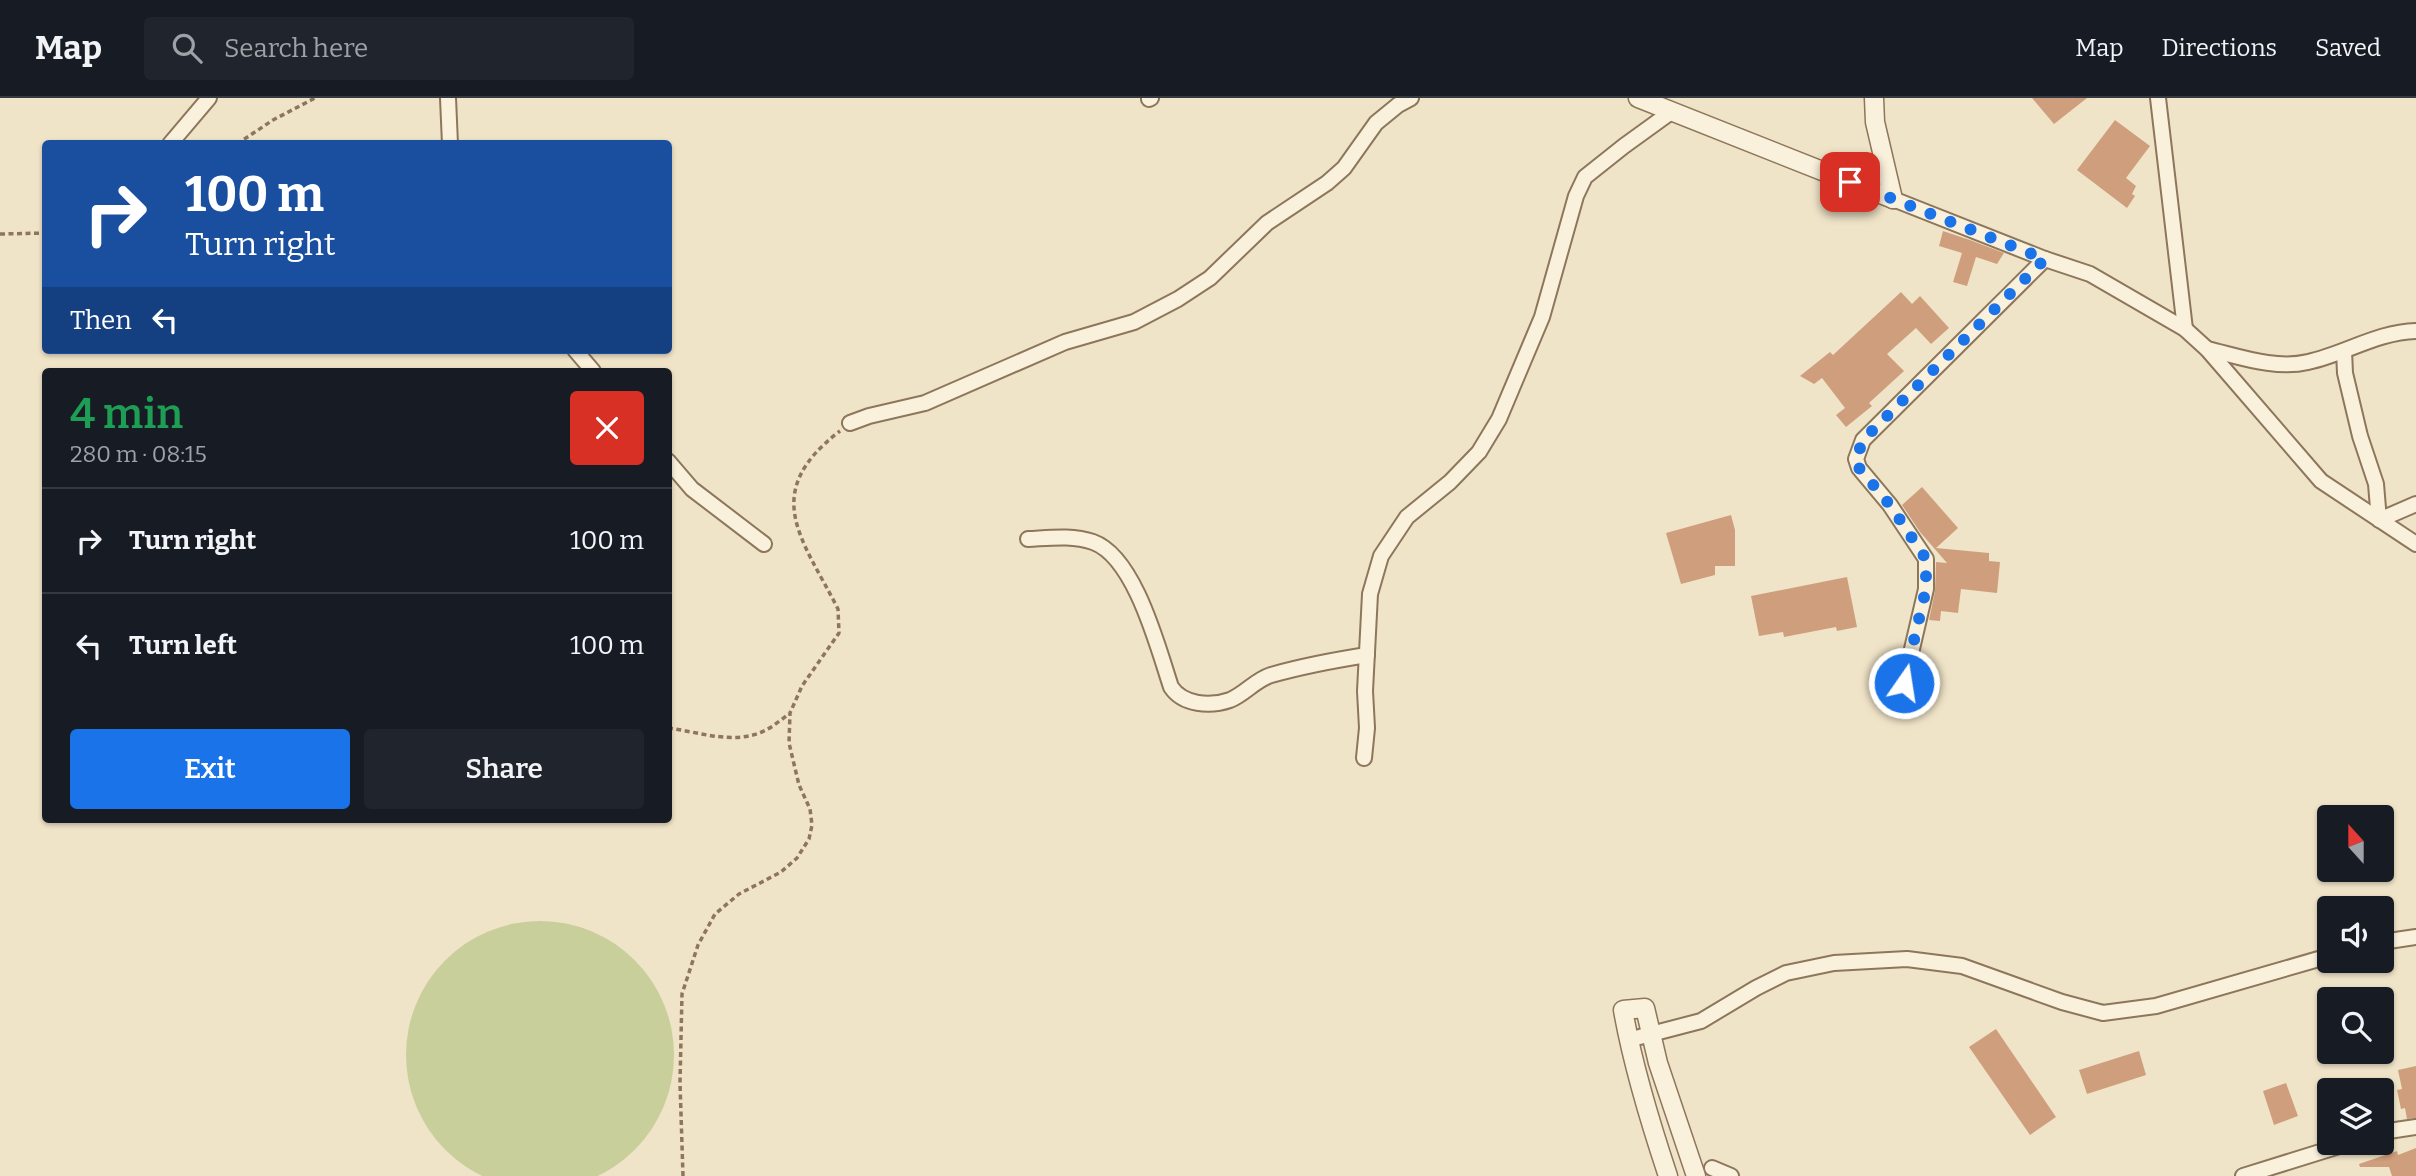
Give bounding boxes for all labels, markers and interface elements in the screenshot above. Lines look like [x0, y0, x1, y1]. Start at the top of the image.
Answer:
search box [144, 17, 634, 80]
text: Map [35, 28, 102, 68]
icon: search [168, 29, 206, 67]
text: Search here [224, 33, 368, 64]
text: Map [2075, 34, 2124, 62]
text: Directions [2162, 34, 2277, 62]
text: Saved [2315, 34, 2381, 62]
pin [1820, 152, 1880, 212]
icon: arrive [1831, 163, 1869, 201]
text: 100 m [185, 165, 324, 224]
icon: right [70, 168, 161, 259]
text: Turn right [185, 225, 336, 263]
icon: left [146, 301, 184, 339]
text: Then [70, 305, 132, 336]
text: 4 min [70, 389, 183, 439]
button: close [570, 391, 644, 465]
text: 280 m · 08:15 [70, 440, 207, 468]
icon: right [70, 522, 108, 560]
text: Turn right [129, 525, 256, 556]
text: 100 m [570, 525, 644, 556]
icon: left [70, 627, 108, 665]
text: Turn left [129, 630, 237, 661]
text: 100 m [570, 630, 644, 661]
position arrow [1867, 646, 1941, 720]
button: Exit [70, 729, 350, 809]
button: Share [364, 729, 644, 809]
north arrow [2317, 805, 2394, 882]
map controls [2317, 805, 2394, 1155]
button: sound [2317, 896, 2394, 973]
button: search [2317, 987, 2394, 1064]
button: layers [2317, 1078, 2394, 1155]

